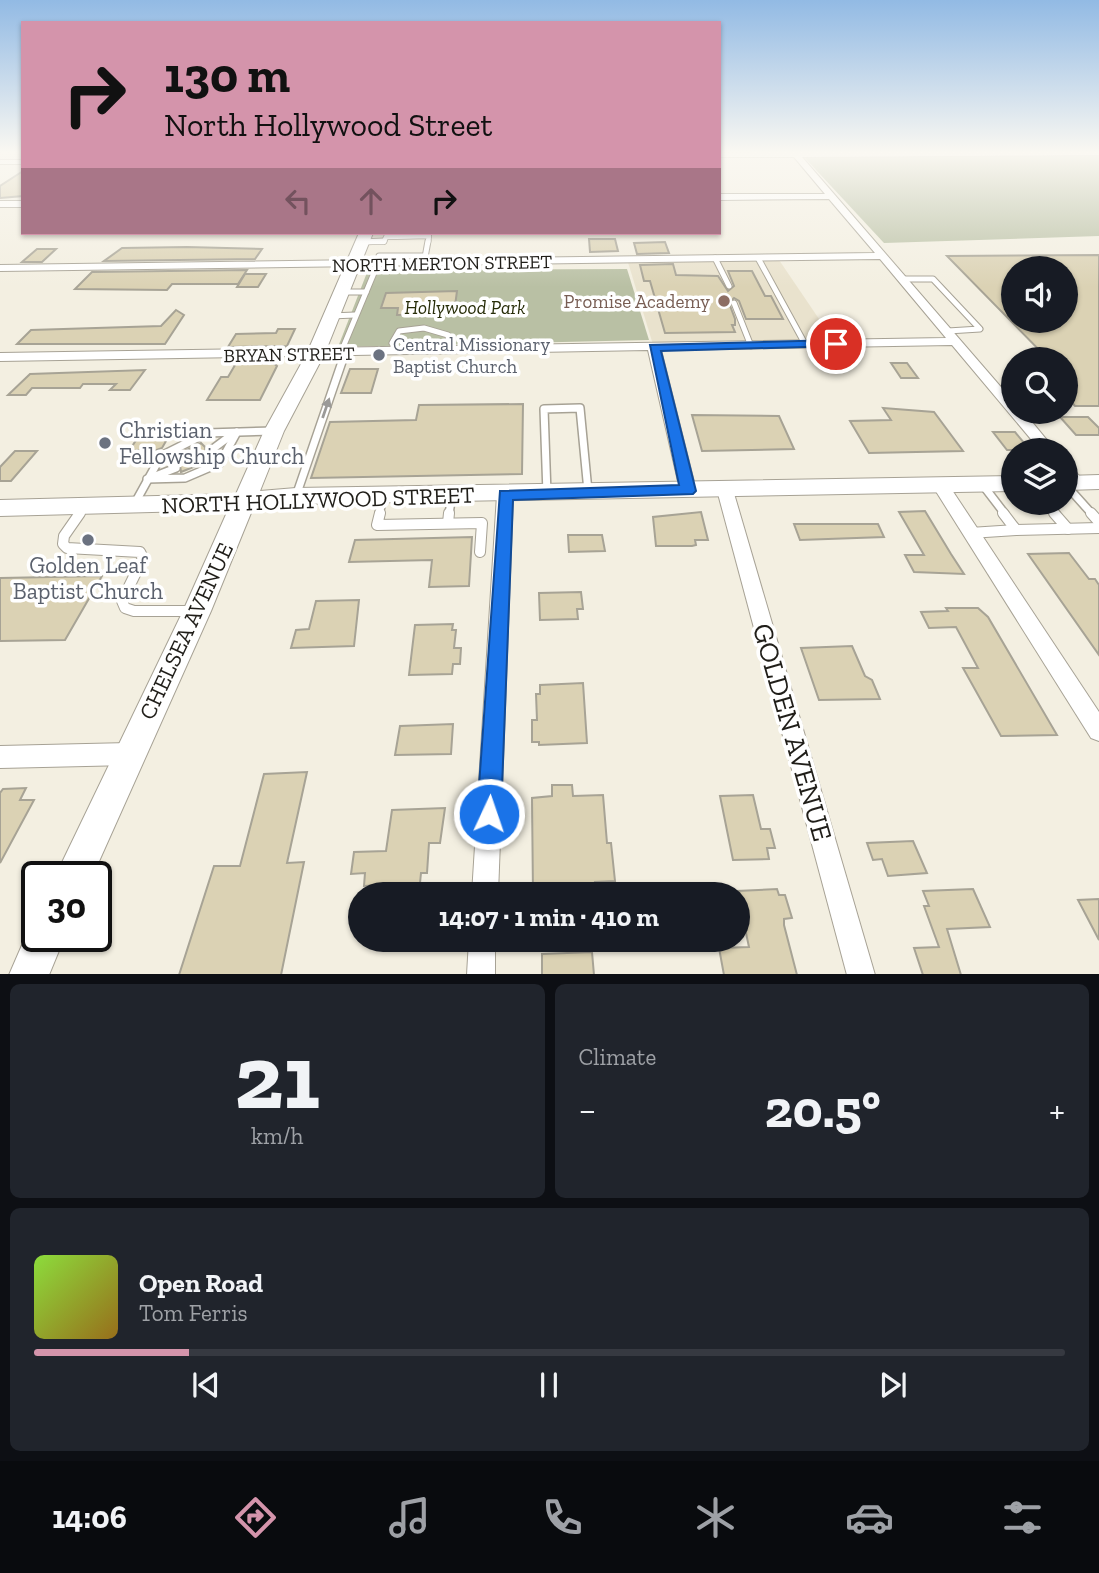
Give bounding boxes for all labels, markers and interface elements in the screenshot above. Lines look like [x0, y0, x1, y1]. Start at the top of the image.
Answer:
text: 130 m [164, 46, 290, 105]
icon: right [49, 49, 140, 140]
text: North Hollywood Street [164, 106, 492, 144]
icon: left [279, 182, 317, 220]
icon: ahead [352, 182, 390, 220]
icon: right [425, 182, 463, 220]
street label: NORTH MERTON STREET [332, 250, 553, 277]
map controls [1001, 256, 1078, 515]
button: sound [1001, 256, 1078, 333]
place label: Promise Academy [564, 290, 710, 313]
marker: Promise Academy [716, 293, 732, 309]
park label: Hollywood Park [404, 296, 526, 319]
pin [806, 314, 866, 374]
icon: arrive [817, 325, 855, 363]
place label: Central Missionary Baptist Church [393, 333, 550, 378]
street label: BRYAN STREET [223, 342, 355, 367]
marker: Central Missionary Baptist Church [371, 347, 387, 363]
button: search [1001, 347, 1078, 424]
one-way arrow [321, 398, 332, 419]
place label: Christian Fellowship Church [119, 416, 305, 470]
marker: Christian Fellowship Church [97, 435, 113, 451]
button: layers [1001, 438, 1078, 515]
street label: NORTH HOLLYWOOD STREET [161, 481, 475, 519]
marker: Golden Leaf Baptist Church [80, 532, 96, 548]
street label: CHELSEA AVENUE [133, 538, 239, 724]
place label: Golden Leaf Baptist Church [13, 551, 163, 605]
street label: GOLDEN AVENUE [746, 620, 839, 845]
position arrow [452, 777, 526, 851]
speed limit sign: 30 [21, 861, 112, 952]
text: 14:07 · 1 min · 410 m [439, 901, 659, 933]
text: 21 [234, 1022, 320, 1131]
text: Climate [579, 1043, 656, 1071]
text: 20.5° [765, 1078, 881, 1140]
text: − [579, 1087, 596, 1133]
text: + [1049, 1087, 1065, 1133]
text: km/h [251, 1122, 304, 1150]
text: Open Road [139, 1267, 263, 1299]
text: Tom Ferris [139, 1299, 248, 1327]
icon: previous [187, 1366, 225, 1404]
icon: pause [530, 1366, 568, 1404]
icon: next [874, 1366, 912, 1404]
icon: directions [231, 1493, 280, 1542]
icon: music [385, 1493, 434, 1542]
icon: phone [538, 1493, 587, 1542]
icon: climate [691, 1493, 740, 1542]
icon: car [845, 1493, 894, 1542]
icon: filters [998, 1493, 1047, 1542]
text: 14:06 [52, 1498, 127, 1536]

